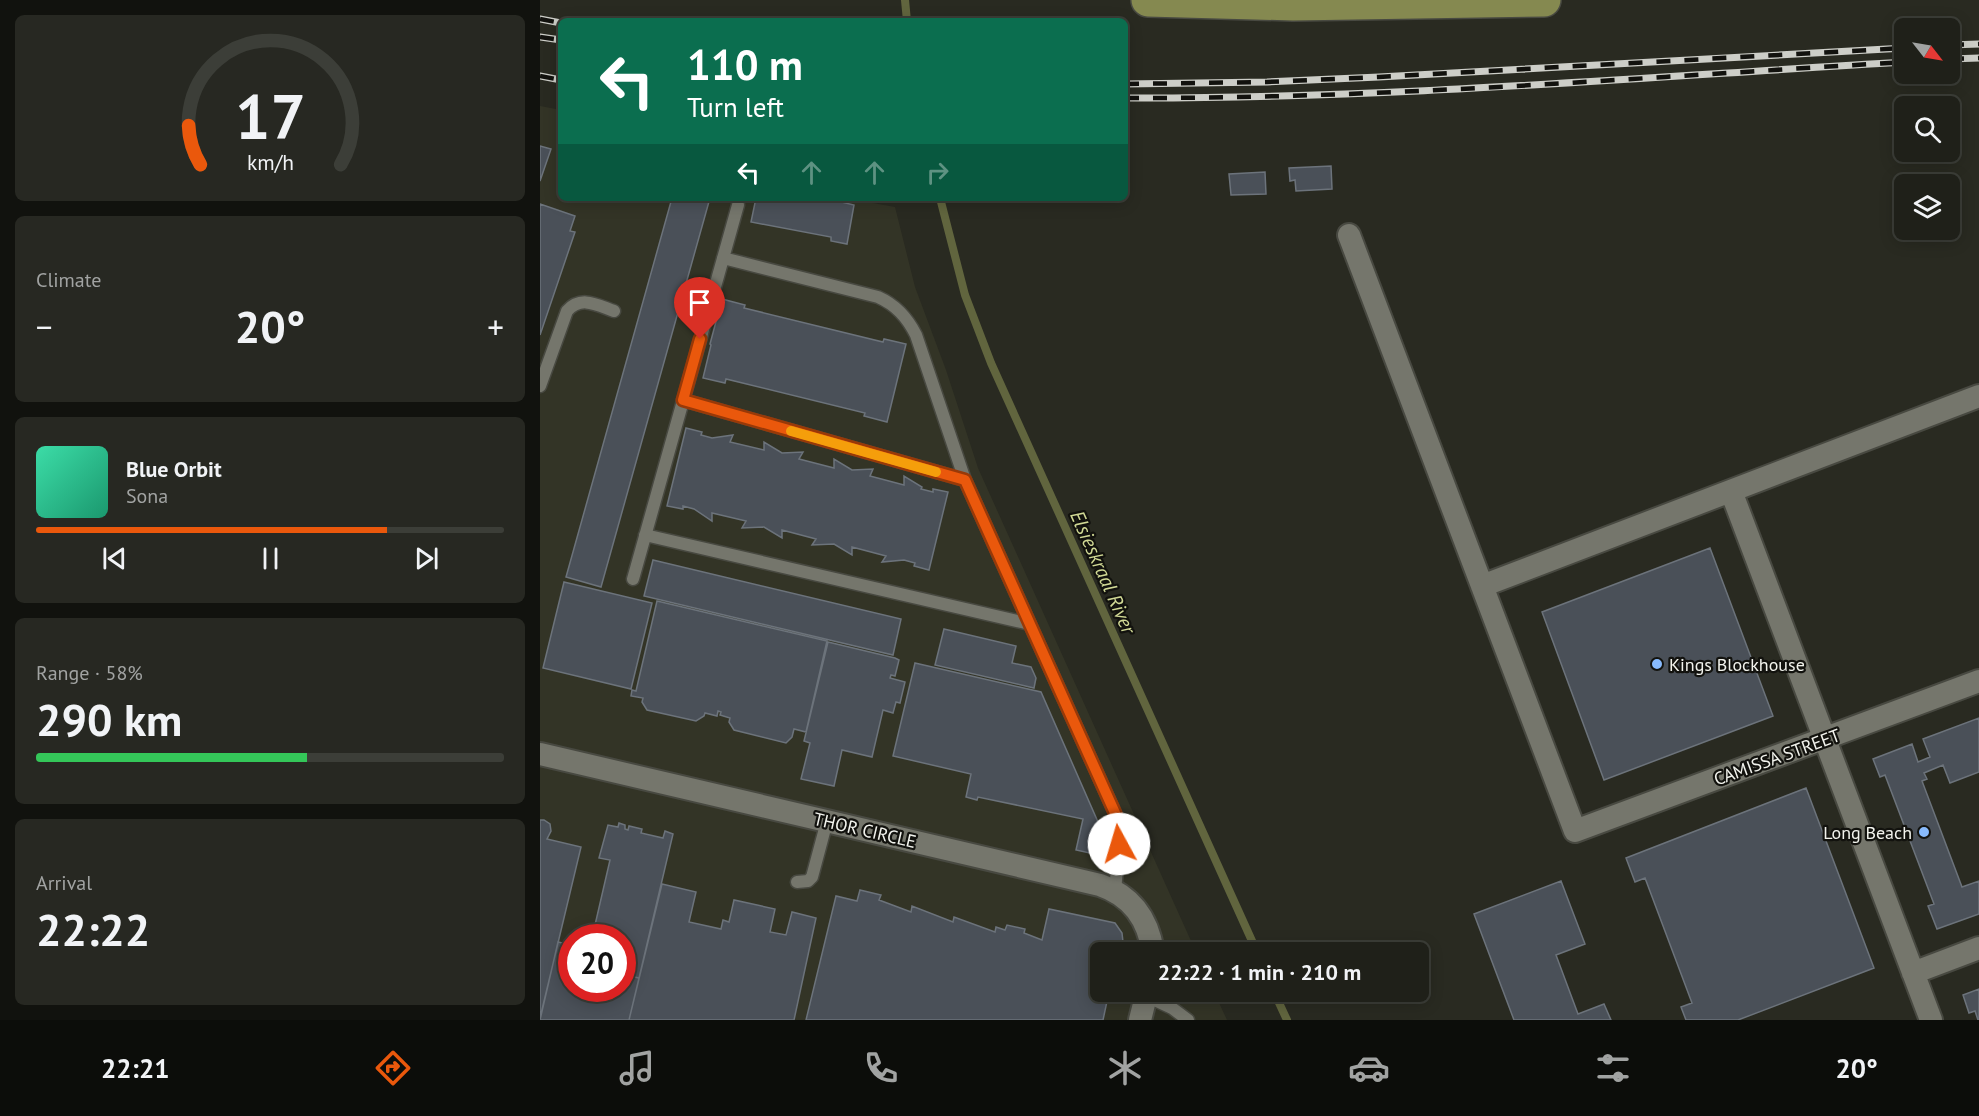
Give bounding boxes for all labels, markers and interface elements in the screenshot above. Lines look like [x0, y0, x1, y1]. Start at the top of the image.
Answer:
north arrow [1894, 18, 1960, 84]
map controls [1894, 18, 1960, 240]
text: 110 m [687, 37, 803, 92]
icon: left [588, 42, 666, 120]
text: 17 [235, 75, 305, 156]
text: Turn left [687, 90, 784, 124]
button: search [1894, 96, 1960, 162]
text: km/h [246, 148, 293, 176]
icon: left [732, 156, 765, 189]
icon: ahead [795, 156, 828, 189]
icon: ahead [858, 156, 891, 189]
icon: right [921, 156, 954, 189]
button: layers [1894, 174, 1960, 240]
text: Climate [36, 267, 102, 293]
pin [674, 277, 725, 339]
icon: arrive [683, 286, 716, 319]
text: 20° [235, 297, 305, 355]
text: − [36, 305, 53, 348]
text: + [487, 305, 504, 348]
text: Blue Orbit [126, 455, 222, 483]
text: Sona [126, 483, 168, 509]
water label: Elsieskraal River [1064, 506, 1142, 639]
icon: previous [98, 542, 131, 575]
icon: pause [254, 542, 287, 575]
icon: next [410, 542, 443, 575]
place label: Kings Blockhouse [1669, 653, 1805, 676]
marker: Kings Blockhouse [1650, 657, 1664, 671]
text: Range · 58% [36, 660, 143, 686]
text: 290 km [36, 690, 182, 748]
street label: CAMISSA STREET [1711, 723, 1843, 791]
street label: THOR CIRCLE [811, 807, 919, 853]
position arrow [1087, 812, 1151, 876]
place label: Long Beach [1823, 821, 1912, 844]
marker: Long Beach [1917, 825, 1931, 839]
text: Arrival [36, 870, 92, 896]
text: 22:22 [36, 900, 150, 958]
speed limit sign: 20 [558, 924, 636, 1002]
text: 22:22 · 1 min · 210 m [1158, 958, 1361, 986]
icon: directions [372, 1047, 414, 1089]
icon: music [616, 1047, 658, 1089]
icon: phone [860, 1047, 902, 1089]
icon: climate [1104, 1047, 1146, 1089]
icon: car [1348, 1047, 1390, 1089]
icon: filters [1592, 1047, 1634, 1089]
text: 22:21 [101, 1051, 170, 1085]
text: 20° [1836, 1051, 1878, 1085]

